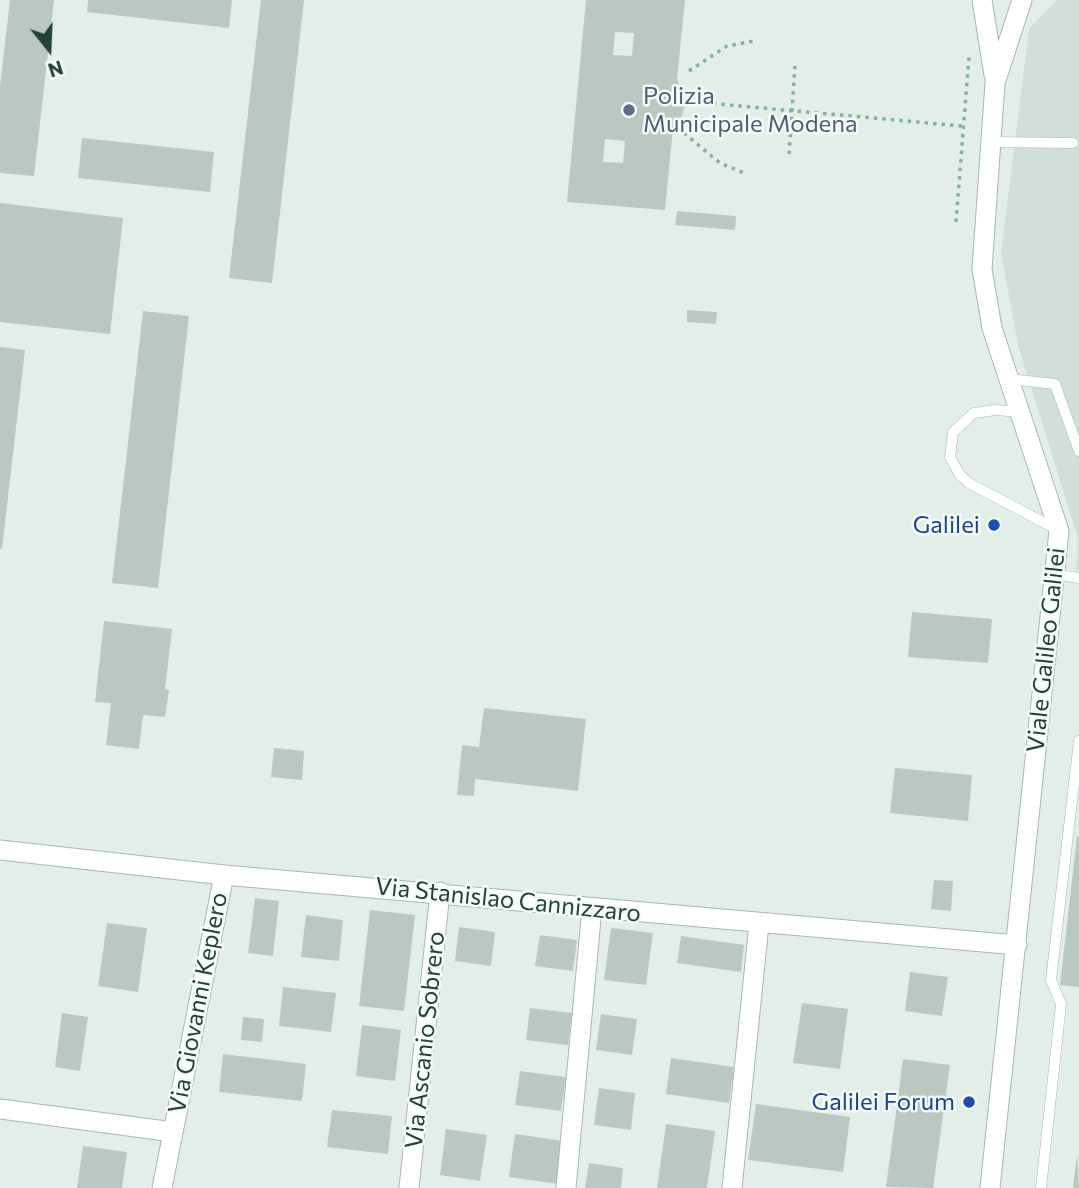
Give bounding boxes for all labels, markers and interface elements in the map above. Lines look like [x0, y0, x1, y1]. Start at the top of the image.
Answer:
north arrow [14, 14, 84, 84]
text: N [45, 56, 66, 83]
place label: Polizia Municipale Modena [643, 82, 857, 138]
marker: Polizia Municipale Modena [621, 102, 637, 118]
place label: Galilei [913, 511, 980, 539]
marker: Galilei [986, 517, 1002, 533]
street label: Viale Galileo Galilei [1021, 546, 1071, 754]
street label: Via Stanislao Cannizzaro [374, 872, 642, 928]
street label: Via Giovanni Keplero [162, 890, 234, 1116]
street label: Via Ascanio Sobrero [399, 930, 451, 1150]
place label: Galilei Forum [812, 1088, 955, 1116]
marker: Galilei Forum [961, 1094, 977, 1110]

